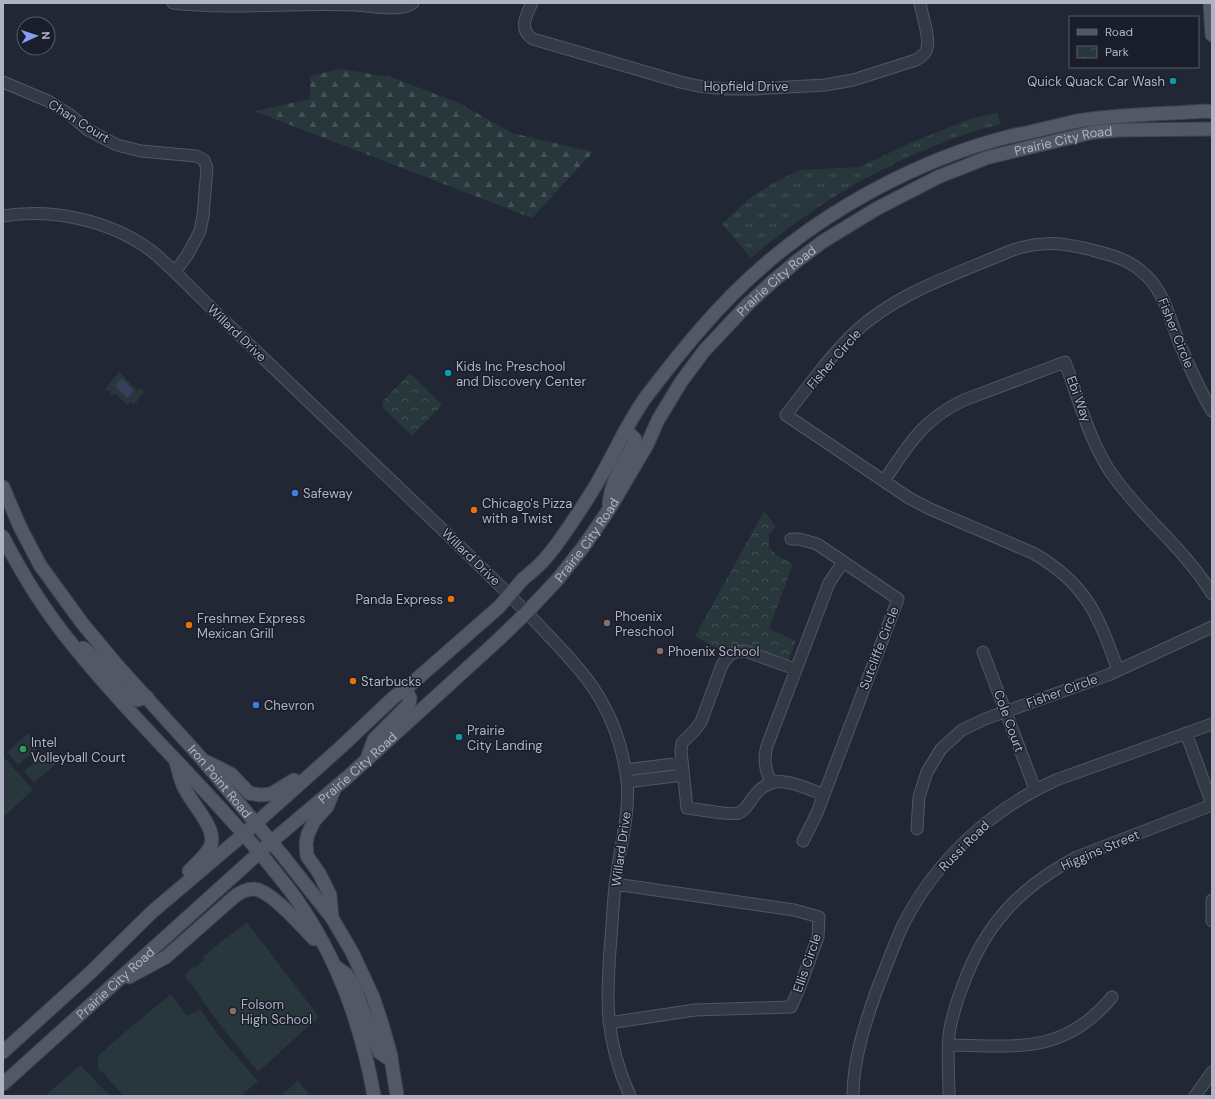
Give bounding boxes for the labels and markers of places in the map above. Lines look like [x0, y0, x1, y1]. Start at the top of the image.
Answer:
place label: Quick Quack Car Wash [1027, 73, 1165, 90]
marker: Quick Quack Car Wash [1168, 76, 1178, 86]
place label: Kids Inc Preschool and Discovery Center [456, 358, 586, 390]
marker: Kids Inc Preschool and Discovery Center [443, 368, 453, 378]
place label: Safeway [303, 485, 353, 502]
marker: Safeway [290, 488, 300, 498]
place label: Chicago's Pizza with a Twist [482, 495, 572, 527]
marker: Chicago's Pizza with a Twist [469, 505, 479, 515]
place label: Panda Express [356, 591, 443, 608]
marker: Panda Express [446, 594, 456, 604]
place label: Phoenix Preschool [615, 608, 674, 640]
place label: Freshmex Express Mexican Grill [197, 610, 305, 642]
marker: Phoenix Preschool [602, 618, 612, 628]
marker: Freshmex Express Mexican Grill [184, 620, 194, 630]
place label: Phoenix School [668, 643, 759, 660]
marker: Phoenix School [655, 646, 665, 656]
place label: Starbucks [361, 673, 421, 690]
marker: Starbucks [348, 676, 358, 686]
place label: Chevron [264, 697, 315, 714]
marker: Chevron [251, 700, 261, 710]
place label: Prairie City Landing [467, 722, 543, 754]
marker: Prairie City Landing [454, 732, 464, 742]
place label: Intel Volleyball Court [31, 734, 126, 766]
marker: Intel Volleyball Court [18, 744, 28, 754]
place label: Folsom High School [241, 996, 312, 1028]
marker: Folsom High School [228, 1006, 238, 1016]

